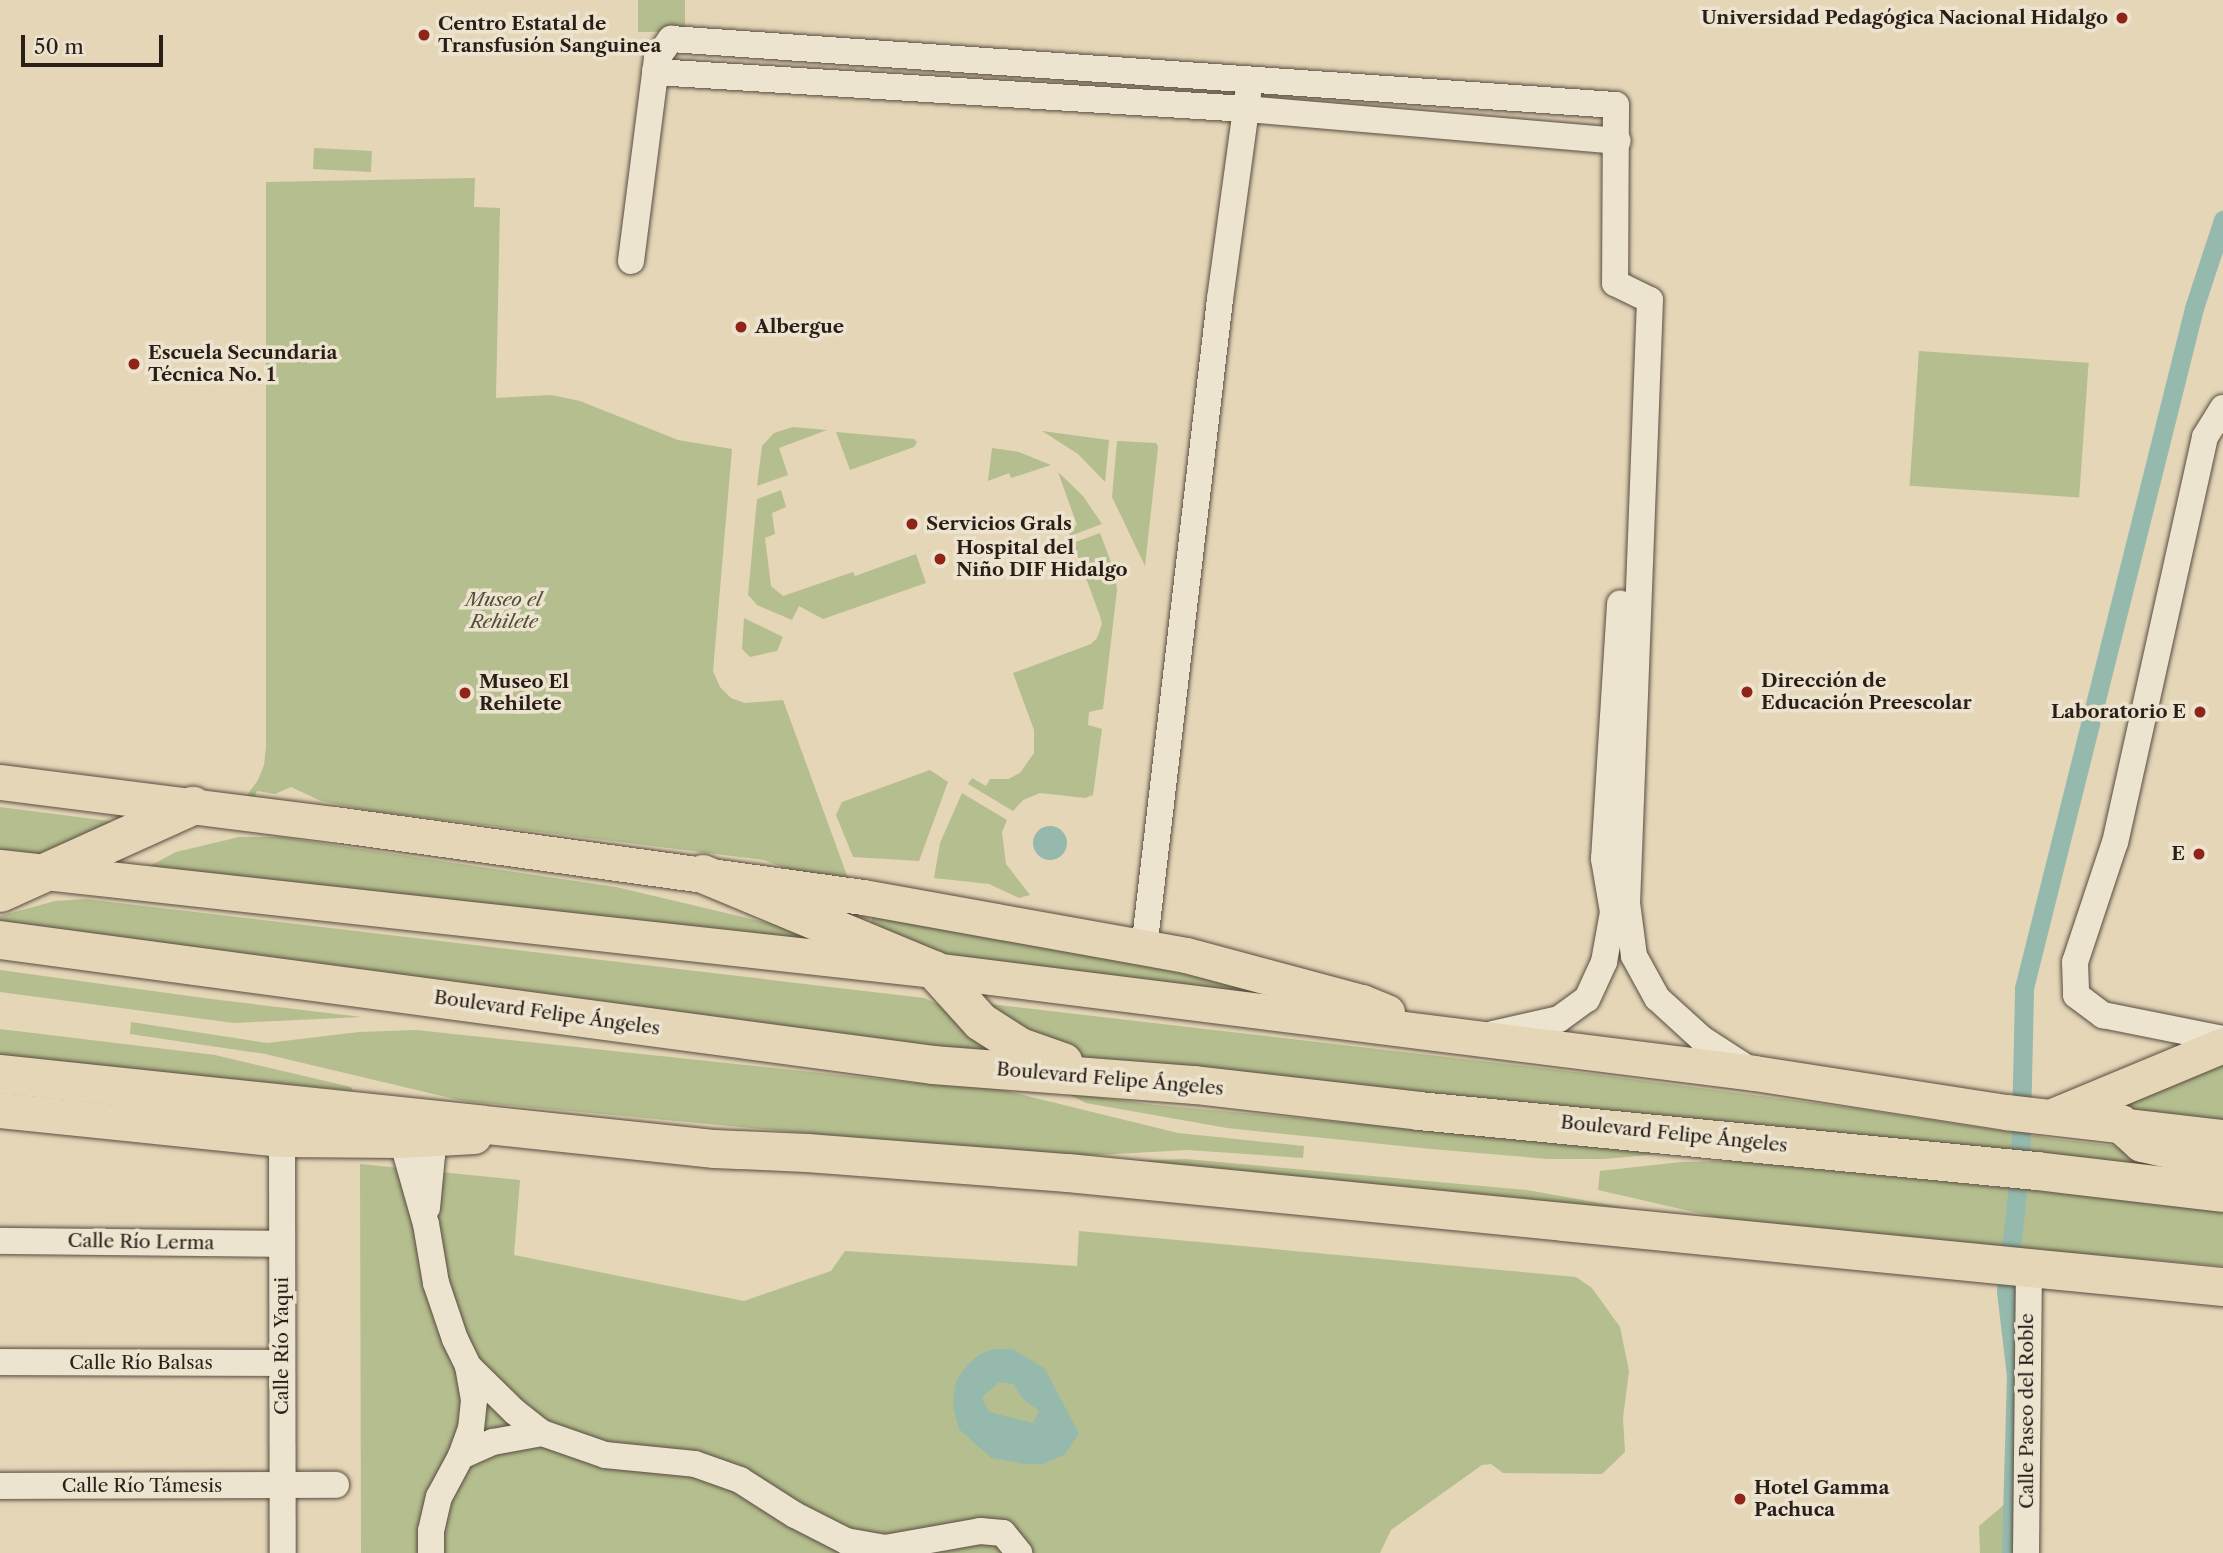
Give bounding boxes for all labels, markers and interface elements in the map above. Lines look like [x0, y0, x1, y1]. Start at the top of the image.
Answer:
place label: Universidad Pedagógica Nacional Hidalgo [1701, 7, 2108, 29]
marker: Universidad Pedagógica Nacional Hidalgo [2114, 10, 2130, 26]
place label: Centro Estatal de Transfusión Sanguinea [438, 13, 661, 57]
scale bar [24, 21, 166, 65]
marker: Centro Estatal de Transfusión Sanguinea [416, 27, 432, 43]
text: 50 m [34, 34, 84, 59]
place label: Albergue [755, 316, 844, 338]
marker: Albergue [733, 319, 749, 335]
place label: Escuela Secundaria Técnica No. 1 [148, 342, 338, 386]
marker: Escuela Secundaria Técnica No. 1 [126, 356, 142, 372]
place label: Servicios Grals [926, 513, 1072, 535]
marker: Servicios Grals [904, 516, 920, 532]
place label: Hospital del Niño DIF Hidalgo [956, 537, 1128, 581]
marker: Hospital del Niño DIF Hidalgo [930, 549, 950, 569]
park label: Museo el Rehilete [466, 589, 542, 633]
place label: Dirección de Educación Preescolar [1761, 670, 1972, 714]
place label: Museo El Rehilete [479, 671, 569, 715]
marker: Dirección de Educación Preescolar [1739, 684, 1755, 700]
marker: Museo El Rehilete [457, 685, 473, 701]
place label: Laboratorio E [2051, 701, 2186, 723]
marker: Laboratorio E [2192, 704, 2208, 720]
place label: E [2171, 843, 2185, 865]
marker: E [2191, 846, 2207, 862]
street label: Boulevard Felipe Ángeles [432, 986, 662, 1040]
street label: Boulevard Felipe Ángeles [995, 1058, 1225, 1100]
street label: Boulevard Felipe Ángeles [1559, 1111, 1789, 1157]
street label: Calle Río Lerma [67, 1229, 215, 1255]
street label: Calle Río Yaqui [271, 1277, 293, 1415]
street label: Calle Paseo del Roble [2016, 1313, 2038, 1509]
street label: Calle Río Balsas [69, 1352, 213, 1374]
street label: Calle Río Támesis [61, 1475, 223, 1497]
place label: Hotel Gamma Pachuca [1754, 1477, 1889, 1521]
marker: Hotel Gamma Pachuca [1732, 1491, 1748, 1507]

